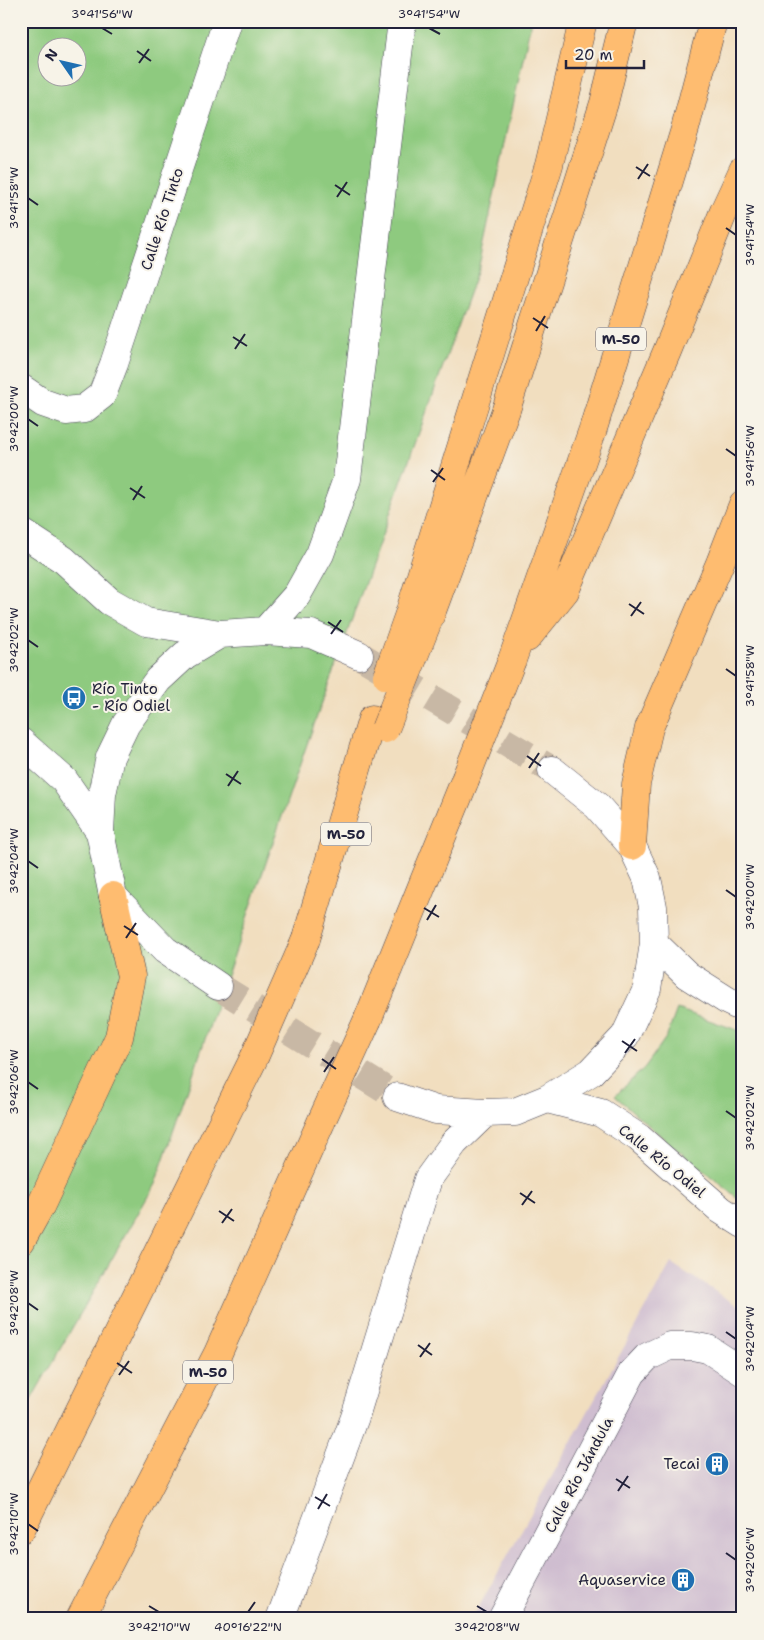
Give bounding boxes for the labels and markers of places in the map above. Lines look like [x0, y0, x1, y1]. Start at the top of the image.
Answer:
place label: Río Tinto - Río Odiel [92, 679, 170, 716]
bus stop icon: Río Tinto - Río Odiel [61, 685, 87, 711]
building icon: Tecai [704, 1451, 730, 1477]
place label: Tecai [663, 1454, 700, 1474]
building icon: Aquaservice [670, 1567, 696, 1593]
place label: Aquaservice [578, 1570, 666, 1590]

